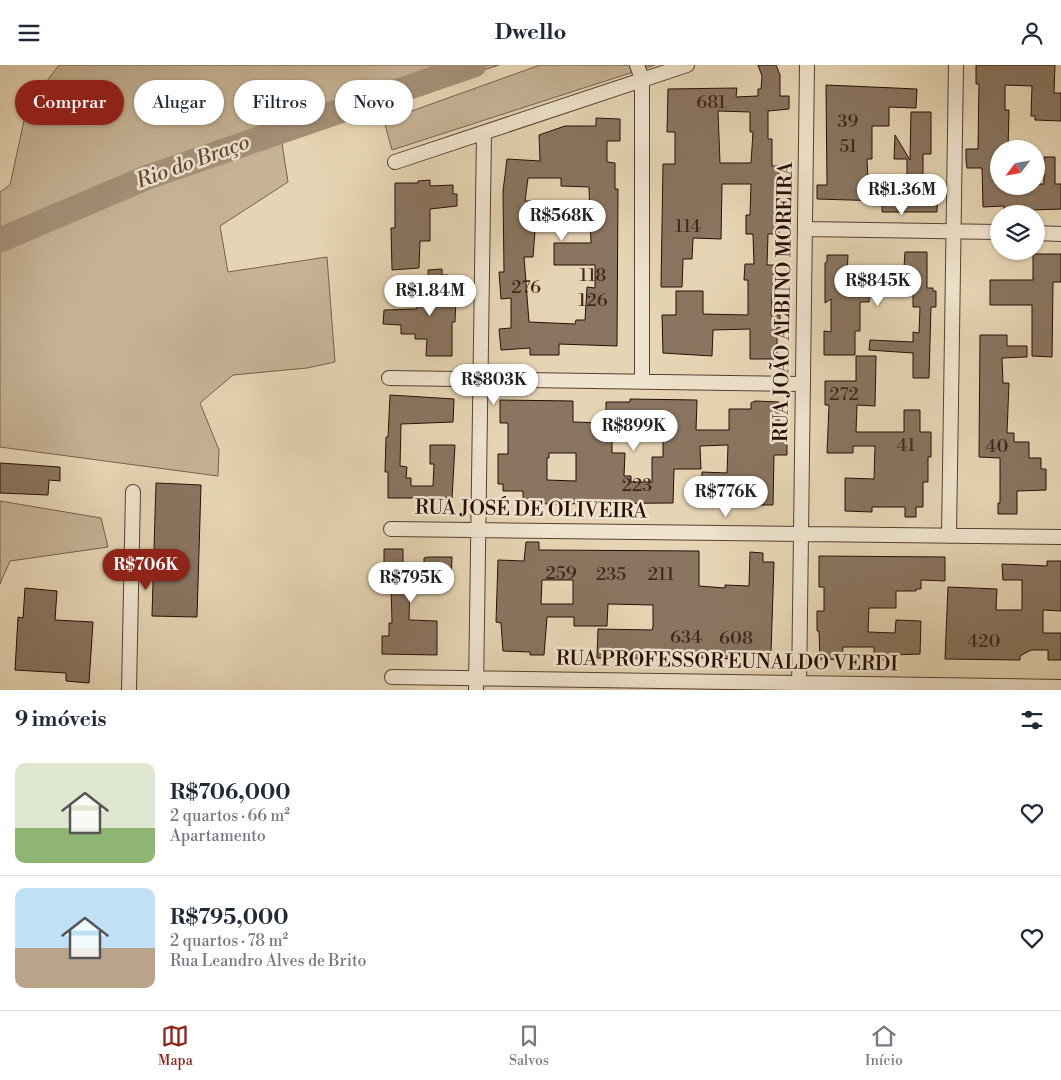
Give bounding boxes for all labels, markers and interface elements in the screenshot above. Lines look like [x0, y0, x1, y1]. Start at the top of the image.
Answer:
icon: menu [15, 19, 43, 47]
text: Dwello [495, 19, 566, 46]
icon: person [1018, 19, 1046, 47]
chip: Comprar [15, 80, 124, 125]
chip: Alugar [134, 80, 224, 125]
chip: Filtros [234, 80, 325, 125]
chip: Novo [335, 80, 413, 125]
house number: 681 [696, 91, 726, 114]
house number: 39 [838, 110, 859, 133]
water label: Rio do Braço [132, 129, 253, 195]
house number: 51 [839, 135, 857, 158]
north arrow [990, 140, 1045, 195]
map controls [990, 140, 1045, 260]
street label: RUA JOÃO ALBINO MOREIRA [767, 160, 799, 442]
pin: R$1.36M [856, 173, 948, 216]
text: R$1.36M [868, 180, 936, 200]
pin: R$568K [521, 199, 603, 242]
button: layers [990, 205, 1045, 260]
text: R$568K [530, 206, 594, 226]
house number: 114 [675, 215, 701, 238]
house number: 118 [580, 264, 606, 287]
pin: R$845K [837, 265, 919, 307]
text: R$845K [845, 271, 911, 291]
pin: R$1.84M [384, 275, 476, 317]
house number: 276 [511, 276, 541, 299]
text: R$1.84M [395, 281, 465, 301]
house number: 126 [578, 289, 608, 312]
pin: R$803K [453, 363, 535, 406]
text: R$803K [461, 370, 527, 390]
house number: 272 [829, 383, 859, 406]
pin: R$899K [593, 409, 675, 452]
text: R$899K [602, 416, 666, 436]
house number: 41 [897, 434, 915, 457]
house number: 40 [986, 435, 1008, 458]
house number: 223 [622, 474, 652, 497]
pin: R$776K [685, 475, 767, 518]
text: R$776K [695, 482, 757, 502]
street label: RUA JOSÉ DE OLIVEIRA [415, 494, 649, 525]
pin: R$706K [105, 549, 187, 591]
text: R$706K [114, 555, 178, 575]
pin: R$795K [370, 561, 452, 604]
house number: 259 [545, 562, 577, 585]
house number: 235 [596, 563, 626, 586]
house number: 211 [648, 563, 675, 586]
text: R$795K [379, 568, 443, 588]
house number: 634 [670, 626, 702, 649]
house number: 608 [719, 627, 753, 650]
house number: 420 [968, 630, 1001, 653]
street label: RUA PROFESSOR EUNALDO VERDI [556, 647, 899, 677]
icon: filters [1018, 706, 1046, 734]
text: 9 imóveis [15, 707, 106, 733]
text: R$706,000 [170, 780, 291, 806]
icon: home [55, 783, 115, 843]
icon: heart [1018, 799, 1046, 827]
text: 2 quartos · 66 m² [170, 806, 290, 826]
text: Apartamento [170, 826, 266, 846]
text: R$795,000 [170, 905, 289, 931]
icon: home [55, 908, 115, 968]
icon: heart [1018, 924, 1046, 952]
text: 2 quartos · 78 m² [170, 931, 288, 951]
text: Rua Leandro Alves de Brito [170, 951, 366, 971]
tab: Mapa [158, 1022, 193, 1070]
tab: Salvos [509, 1022, 549, 1070]
tab: Início [865, 1022, 903, 1070]

